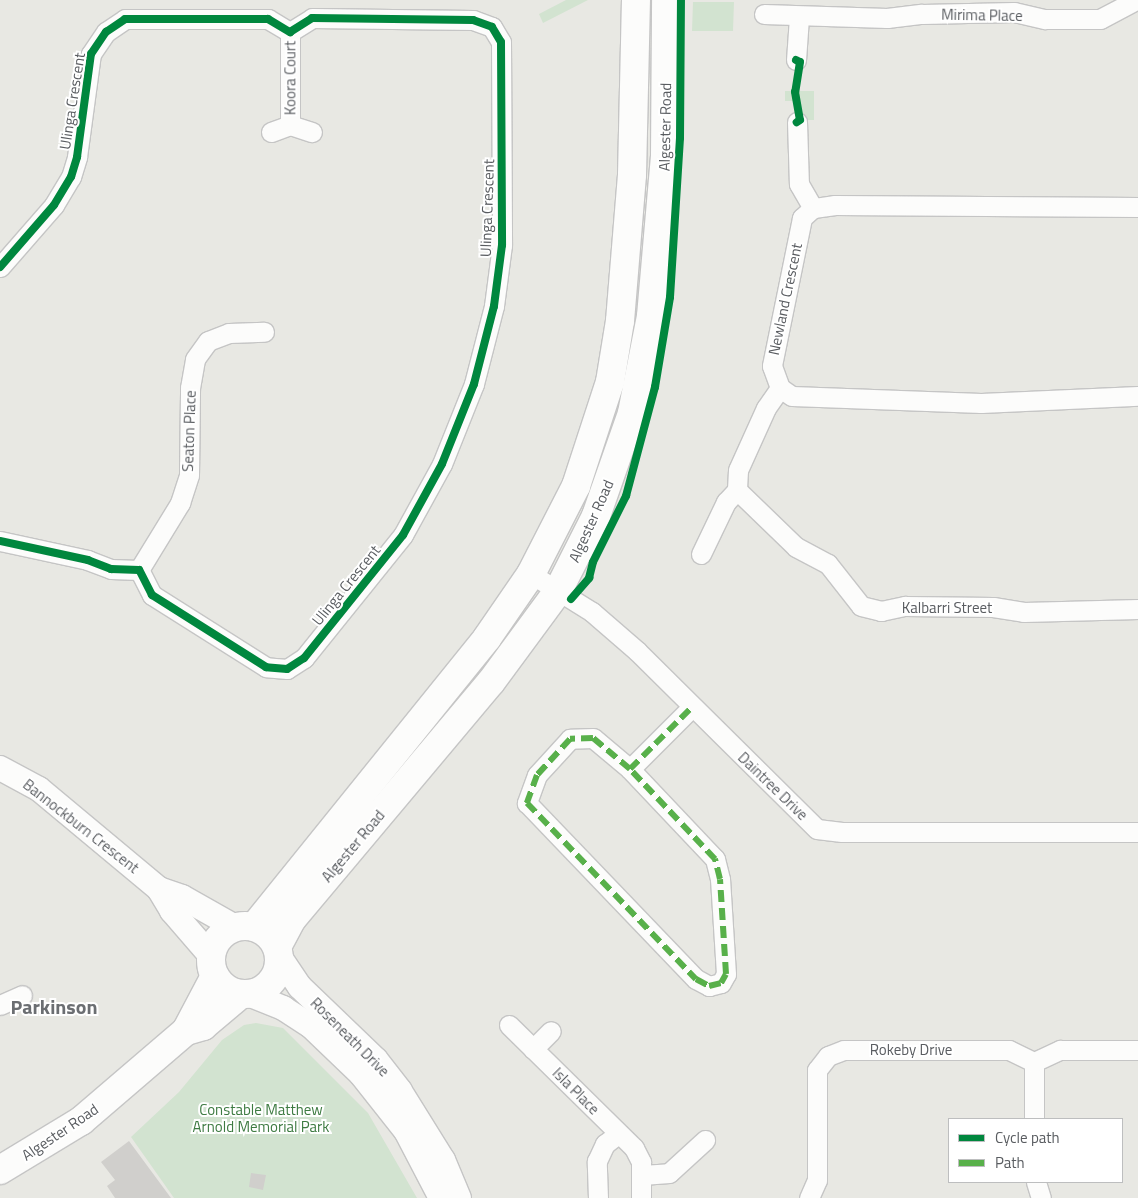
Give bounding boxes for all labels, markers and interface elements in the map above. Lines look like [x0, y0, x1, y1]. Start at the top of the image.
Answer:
street label: Mirima Place [941, 5, 1023, 25]
street label: Koora Court [281, 41, 299, 115]
street label: Ulinga Crescent [55, 51, 89, 151]
street label: Algester Road [655, 83, 675, 171]
street label: Ulinga Crescent [476, 159, 498, 257]
street label: Newland Crescent [764, 241, 806, 357]
street label: Seaton Place [179, 390, 199, 472]
street label: Algester Road [565, 477, 617, 565]
street label: Ulinga Crescent [308, 541, 384, 629]
street label: Kalbarri Street [902, 599, 992, 617]
street label: Daintree Drive [734, 748, 812, 824]
street label: Bannockburn Crescent [20, 775, 142, 877]
street label: Algester Road [318, 806, 388, 886]
district label: Parkinson [11, 994, 97, 1018]
street label: Roseneath Drive [307, 994, 393, 1080]
street label: Rokeby Drive [870, 1041, 952, 1059]
street label: Isla Place [549, 1064, 603, 1118]
street label: Algester Road [18, 1100, 102, 1164]
park label: Constable Matthew Arnold Memorial Park [193, 1100, 329, 1135]
legend [948, 1118, 1123, 1183]
text: Cycle path [995, 1126, 1060, 1149]
text: Path [995, 1151, 1025, 1174]

